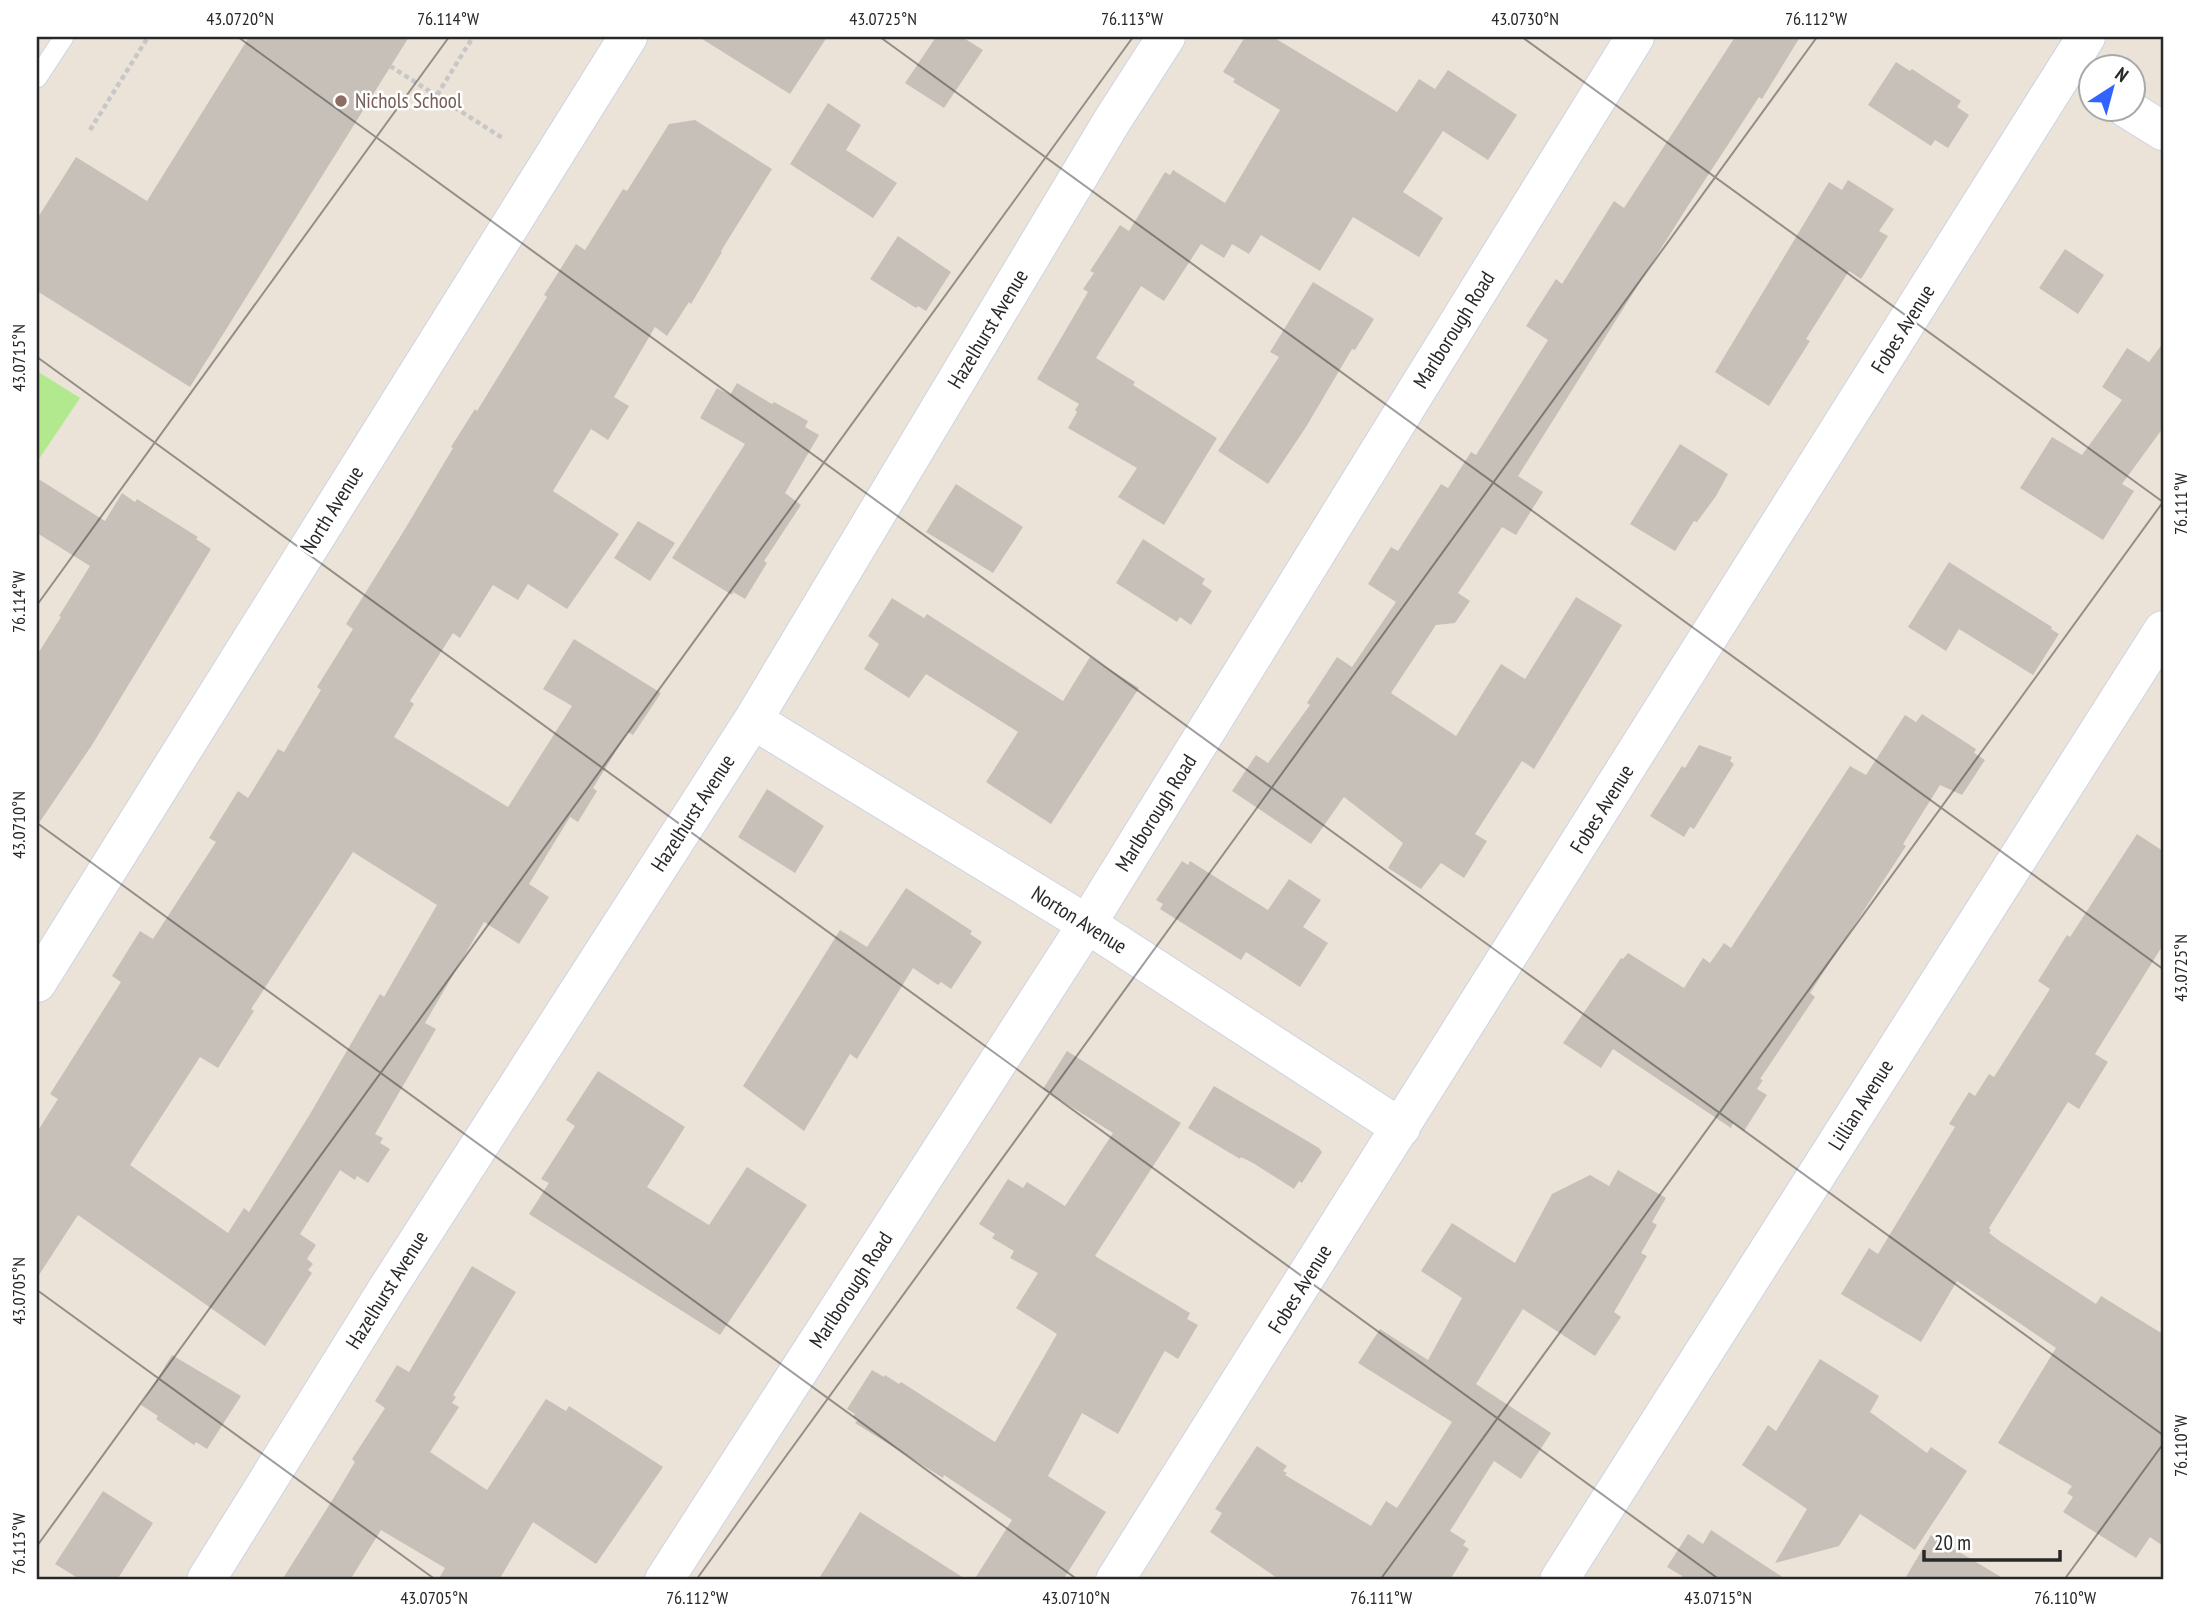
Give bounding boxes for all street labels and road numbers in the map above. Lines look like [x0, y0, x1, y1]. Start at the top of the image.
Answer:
street label: Hazelhurst Avenue [941, 264, 1034, 393]
street label: Marlborough Road [1407, 266, 1500, 393]
street label: Fobes Avenue [1865, 279, 1940, 378]
street label: North Avenue [294, 461, 369, 559]
street label: Hazelhurst Avenue [645, 749, 741, 876]
street label: Marlborough Road [1109, 749, 1202, 876]
street label: Fobes Avenue [1564, 759, 1639, 858]
street label: Norton Avenue [1027, 880, 1132, 960]
street label: Lillian Avenue [1822, 1054, 1899, 1155]
street label: Hazelhurst Avenue [339, 1226, 434, 1354]
street label: Marlborough Road [803, 1227, 898, 1353]
street label: Fobes Avenue [1262, 1239, 1337, 1338]

